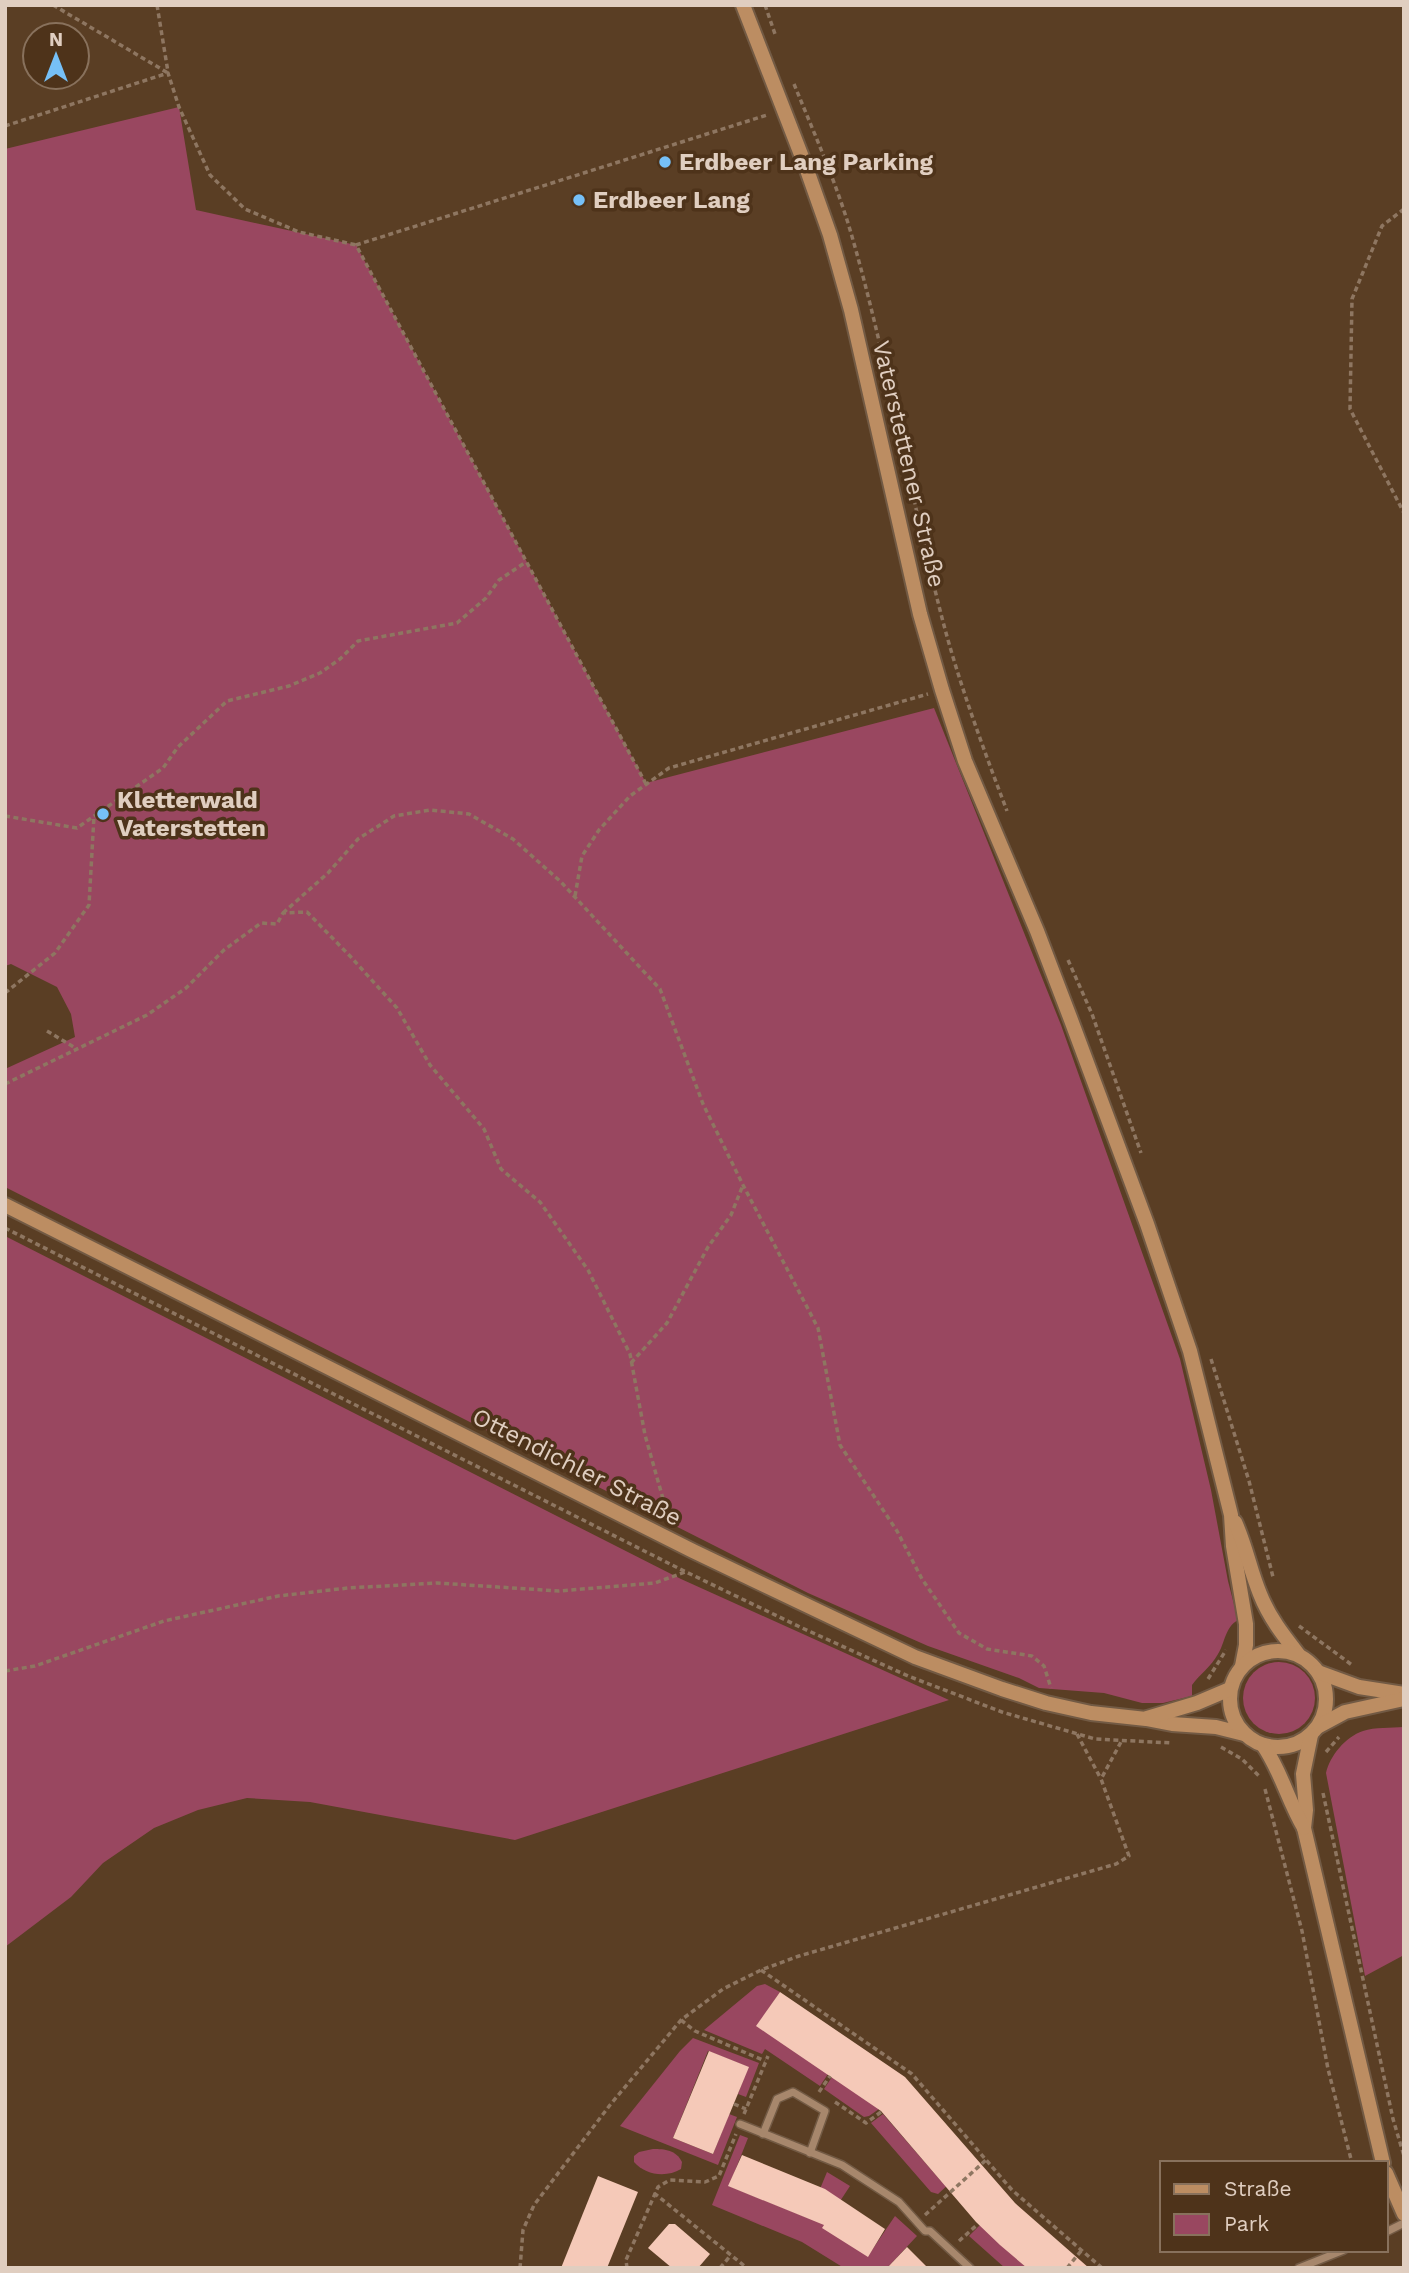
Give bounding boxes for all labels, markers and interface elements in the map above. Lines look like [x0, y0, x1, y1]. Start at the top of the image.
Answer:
north arrow [21, 21, 91, 91]
text: N [49, 28, 63, 51]
place label: Erdbeer Lang Parking [679, 148, 934, 176]
marker: Erdbeer Lang Parking [657, 154, 673, 170]
place label: Erdbeer Lang [593, 186, 750, 214]
marker: Erdbeer Lang [571, 192, 587, 208]
street label: Vaterstettener Straße [867, 338, 951, 590]
place label: Kletterwald Vaterstetten [117, 786, 266, 842]
marker: Kletterwald Vaterstetten [95, 806, 111, 822]
street label: Ottendichler Straße [468, 1402, 686, 1532]
legend [1160, 2161, 1388, 2252]
text: Straße [1224, 2176, 1292, 2201]
text: Park [1224, 2211, 1269, 2236]

